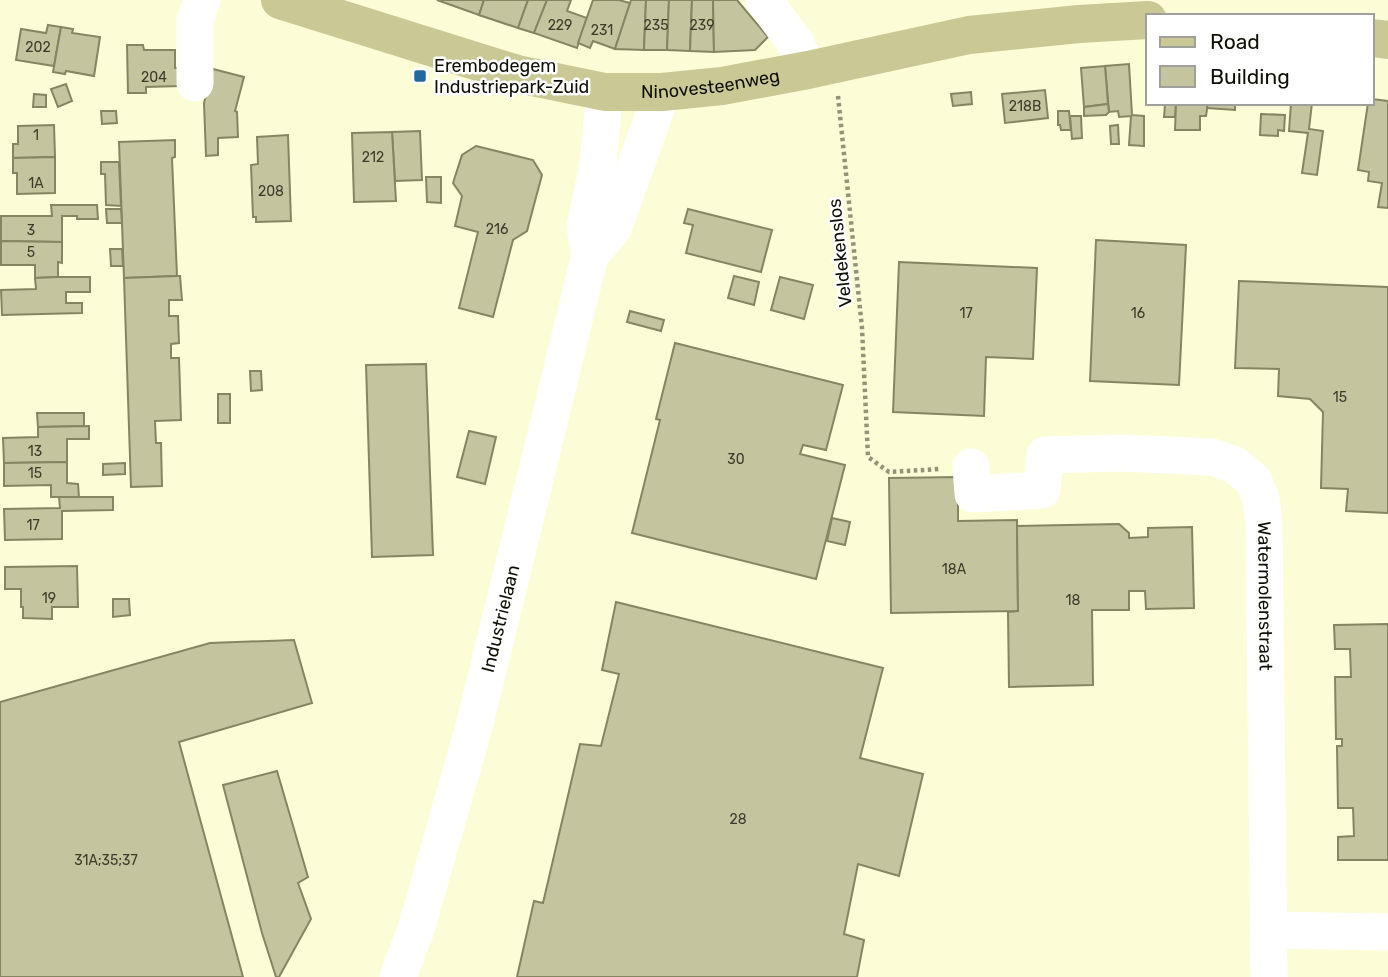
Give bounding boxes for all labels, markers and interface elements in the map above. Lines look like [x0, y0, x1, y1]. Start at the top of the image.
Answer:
legend [1146, 14, 1374, 105]
house number: 229 [548, 17, 572, 34]
house number: 235 [644, 17, 668, 34]
house number: 239 [690, 17, 714, 34]
house number: 231 [591, 22, 613, 39]
text: Road [1210, 29, 1260, 54]
house number: 202 [25, 39, 51, 56]
place label: Erembodegem Industriepark-Zuid [434, 55, 589, 98]
street label: Ninovesteenweg [641, 64, 782, 103]
text: Building [1210, 64, 1290, 89]
marker: Erembodegem Industriepark-Zuid [412, 68, 428, 84]
house number: 204 [141, 69, 167, 86]
house number: 218B [1009, 98, 1041, 115]
house number: 1 [33, 127, 39, 144]
house number: 212 [362, 149, 384, 166]
house number: 1A [28, 175, 44, 192]
house number: 208 [258, 183, 284, 200]
street label: Veldekenslos [823, 198, 857, 308]
house number: 216 [486, 221, 508, 238]
house number: 3 [27, 222, 35, 239]
house number: 5 [27, 244, 35, 261]
house number: 17 [959, 305, 973, 322]
house number: 16 [1131, 305, 1145, 322]
house number: 15 [1333, 389, 1347, 406]
house number: 13 [28, 443, 42, 460]
house number: 30 [727, 451, 745, 468]
house number: 15 [28, 465, 42, 482]
house number: 17 [26, 517, 40, 534]
street label: Watermolenstraat [1253, 521, 1277, 671]
house number: 18A [942, 561, 967, 578]
street label: Industrielaan [477, 563, 524, 675]
house number: 19 [42, 590, 56, 607]
house number: 18 [1066, 592, 1081, 609]
house number: 28 [729, 811, 747, 828]
house number: 31A;35;37 [74, 852, 138, 869]

